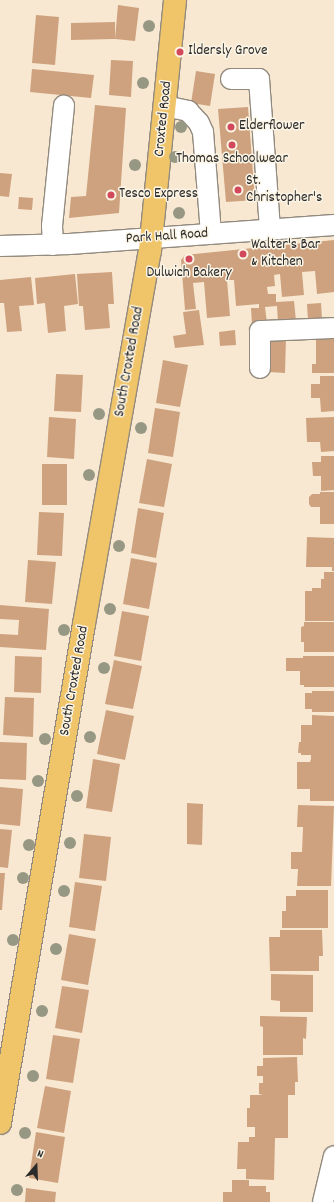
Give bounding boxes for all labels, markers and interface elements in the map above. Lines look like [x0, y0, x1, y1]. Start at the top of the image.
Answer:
place label: Ildersly Grove [188, 43, 267, 61]
marker: Ildersly Grove [175, 47, 185, 57]
street label: Croxted Road [151, 80, 177, 158]
place label: Elderflower [239, 118, 305, 136]
marker: Elderflower [226, 122, 236, 132]
marker: Thomas Schoolwear [227, 140, 237, 150]
place label: Thomas Schoolwear [176, 151, 288, 169]
place label: St. Christopher's [246, 172, 322, 207]
marker: St. Christopher's [233, 185, 243, 195]
place label: Tesco Express [119, 186, 198, 204]
marker: Tesco Express [106, 190, 116, 200]
street label: Park Hall Road [125, 225, 209, 249]
place label: Walter's Bar & Kitchen [251, 236, 320, 271]
marker: Walter's Bar & Kitchen [238, 249, 248, 259]
marker: Dulwich Bakery [184, 254, 194, 264]
place label: Dulwich Bakery [146, 265, 232, 283]
street label: South Croxted Road [111, 306, 149, 418]
street label: South Croxted Road [56, 625, 94, 737]
north arrow [16, 1146, 56, 1186]
text: N [35, 1146, 45, 1163]

